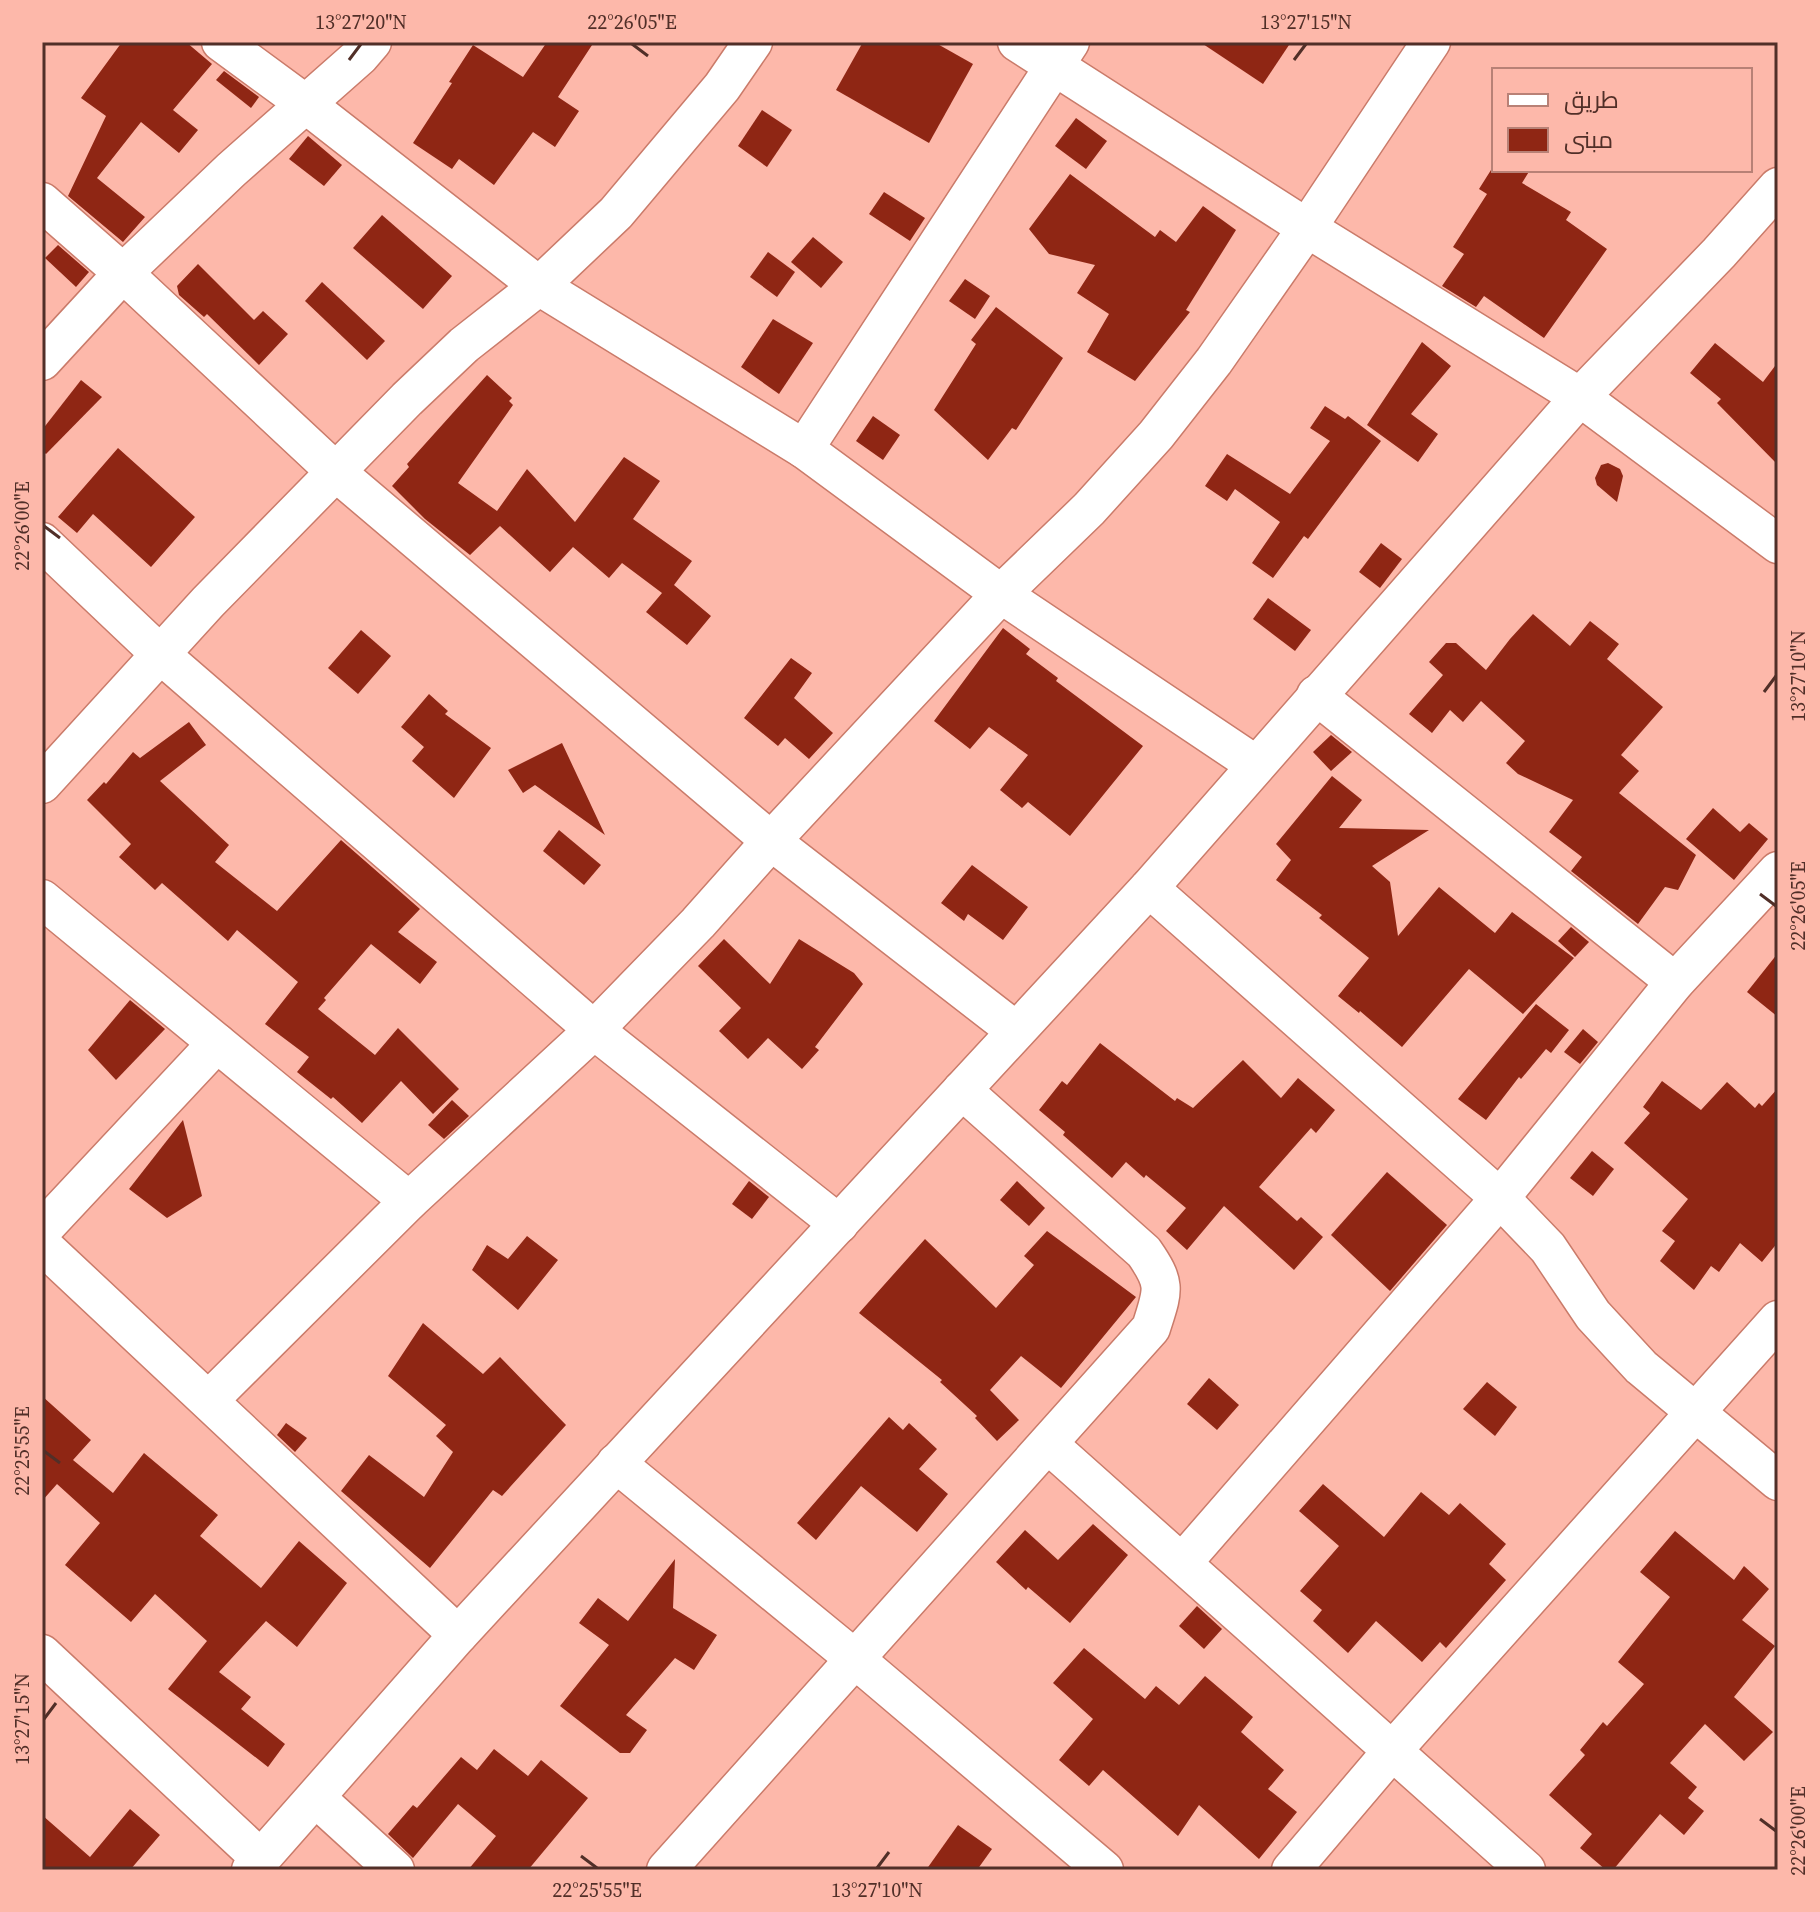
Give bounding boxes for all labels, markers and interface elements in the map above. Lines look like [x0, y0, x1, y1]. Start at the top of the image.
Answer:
text: 13°27'20"N [315, 8, 407, 36]
text: 22°26'05"E [587, 8, 677, 36]
text: 13°27'15"N [1260, 8, 1352, 36]
legend [1492, 68, 1752, 172]
text: طريق [1564, 83, 1619, 116]
text: مبنى [1564, 123, 1613, 156]
text: 22°26'00"E [8, 481, 36, 571]
text: 13°27'10"N [1784, 630, 1812, 722]
text: 22°26'05"E [1784, 861, 1812, 951]
text: 22°25'55"E [8, 1406, 36, 1496]
text: 13°27'15"N [8, 1673, 36, 1765]
text: 22°26'00"E [1784, 1786, 1812, 1876]
text: 22°25'55"E [552, 1876, 642, 1904]
text: 13°27'10"N [831, 1876, 923, 1904]

